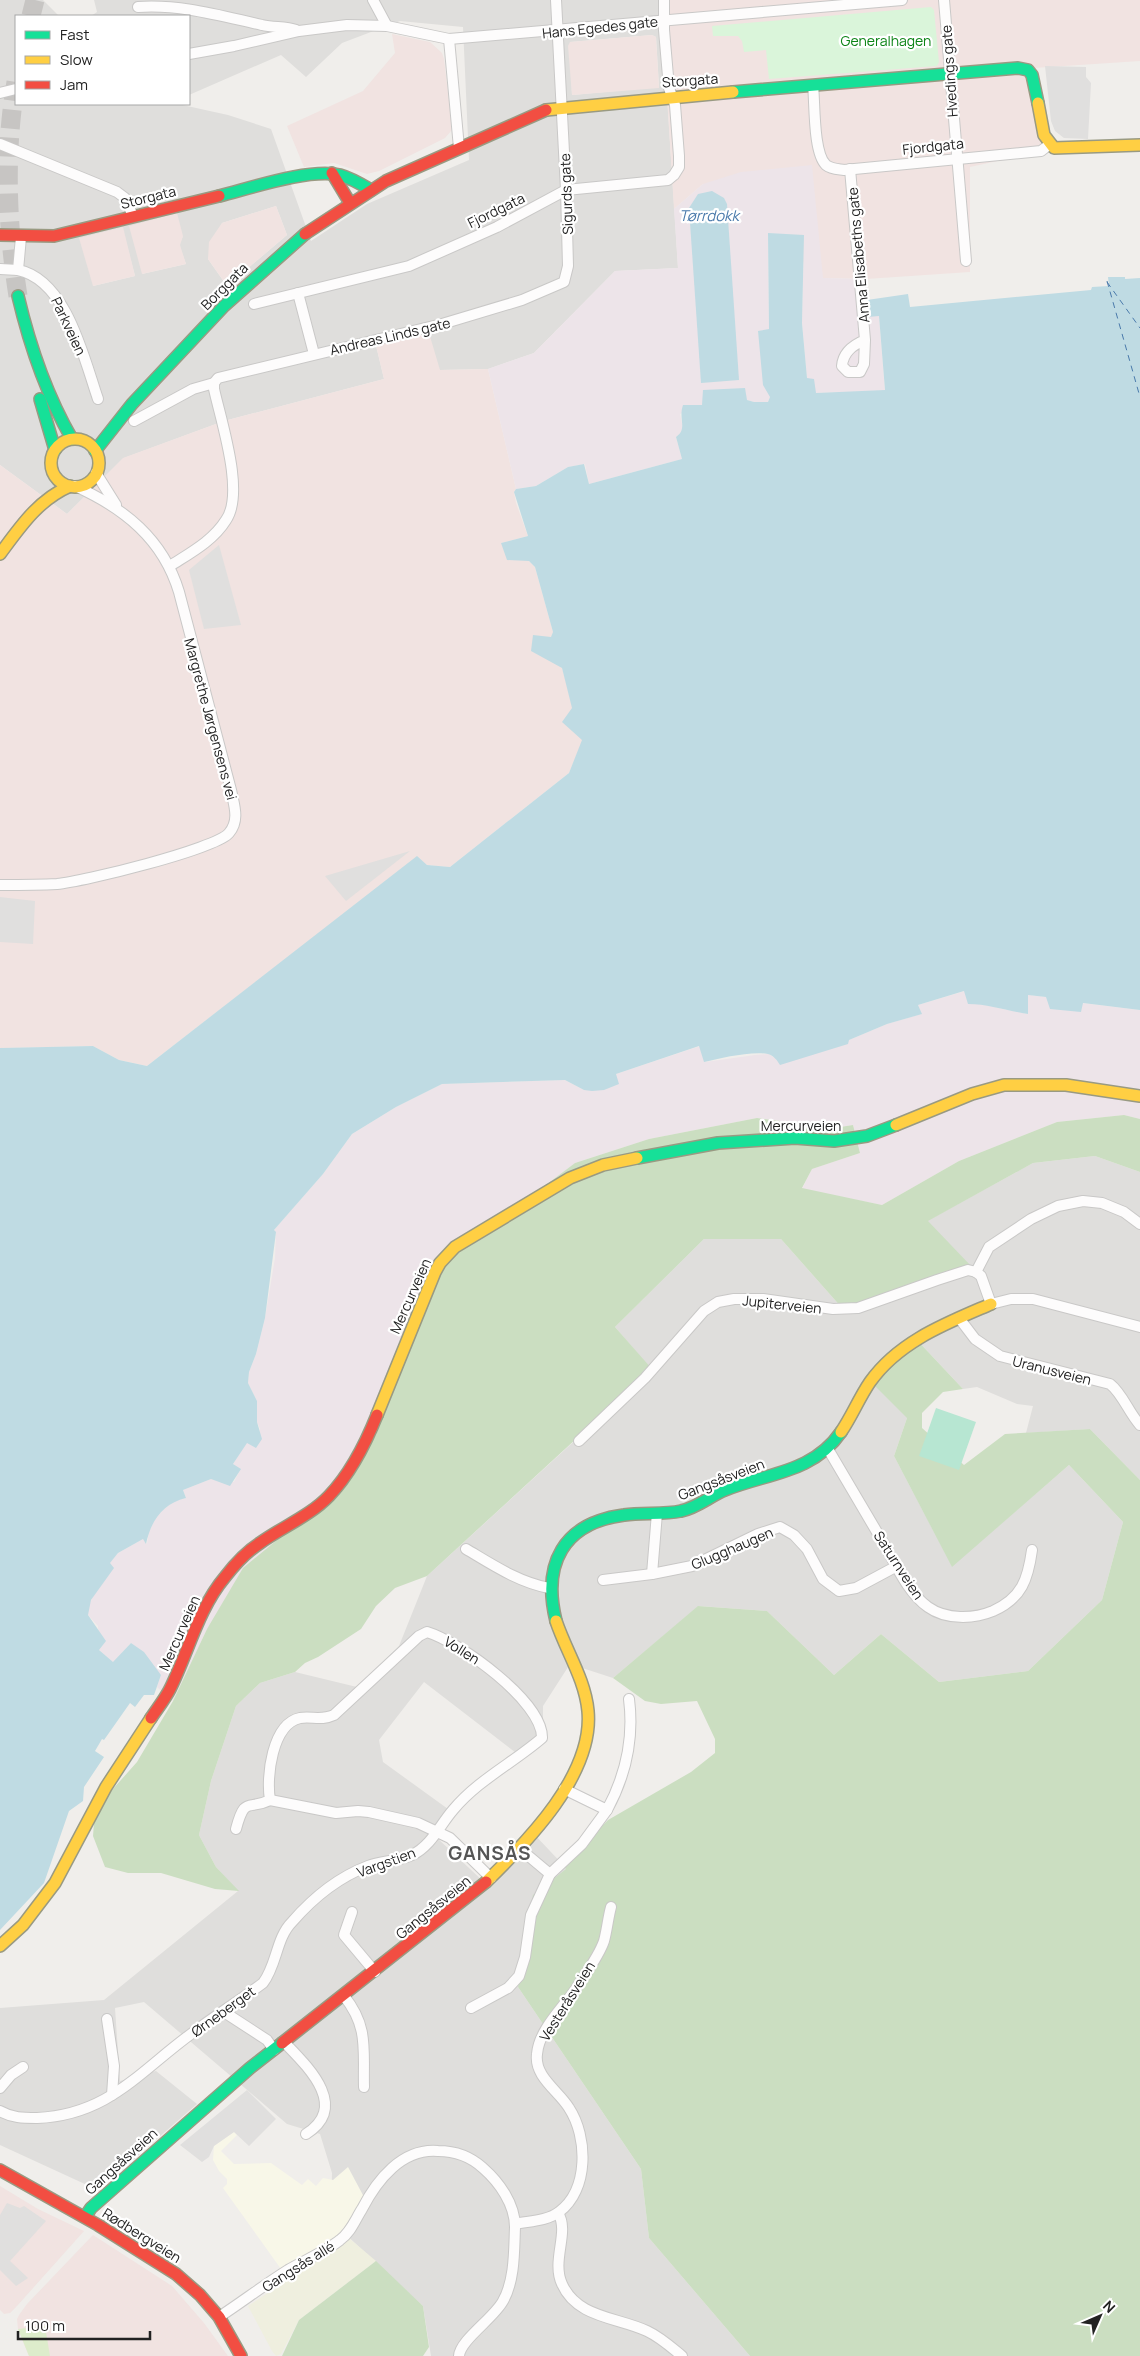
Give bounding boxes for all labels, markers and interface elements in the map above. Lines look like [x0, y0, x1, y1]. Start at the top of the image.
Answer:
street label: Hans Egedes gate [541, 11, 659, 43]
legend [15, 15, 190, 105]
text: Fast [60, 24, 89, 45]
street label: Hvedings gate [936, 24, 962, 118]
park label: Generalhagen [841, 31, 931, 50]
text: Slow [60, 49, 93, 70]
street label: Storgata [661, 69, 719, 91]
text: Jam [60, 74, 88, 95]
street label: Fjordgata [901, 133, 965, 159]
street label: Sigurds gate [555, 153, 577, 235]
street label: Storgata [118, 181, 178, 213]
street label: Anna Elisabeths gate [843, 187, 873, 323]
street label: Fjordgata [464, 188, 528, 232]
water label: Tørrdokk [679, 205, 742, 226]
street label: Borggata [196, 258, 252, 314]
street label: Parkveien [47, 294, 91, 358]
street label: Andreas Linds gate [328, 313, 452, 359]
street label: Margrethe Jørgensens vei [180, 636, 242, 802]
street label: Mercurveien [761, 1116, 841, 1135]
street label: Mercurveien [385, 1255, 435, 1337]
street label: Jupiterveien [741, 1290, 823, 1318]
street label: Uranusveien [1011, 1351, 1093, 1389]
street label: Gangsåsveien [675, 1454, 767, 1504]
street label: Glugghaugen [688, 1522, 776, 1574]
street label: Saturnveien [870, 1527, 928, 1603]
street label: Mercurveien [154, 1592, 204, 1674]
street label: Vollen [441, 1632, 483, 1668]
district label: GANSÅS [448, 1839, 532, 1866]
street label: Vargstien [354, 1843, 418, 1881]
street label: Gangsåsveien [392, 1871, 474, 1943]
street label: Vesteråsveien [535, 1957, 599, 2045]
street label: Ørneberget [187, 1981, 259, 2041]
street label: Gangsåsveien [81, 2123, 161, 2199]
street label: Rødbergveien [99, 2203, 185, 2267]
street label: Gangsås allé [258, 2236, 338, 2296]
north arrow [1075, 2291, 1125, 2341]
text: N [1099, 2296, 1120, 2317]
scale bar [18, 2308, 150, 2340]
text: 100 m [25, 2315, 65, 2336]

